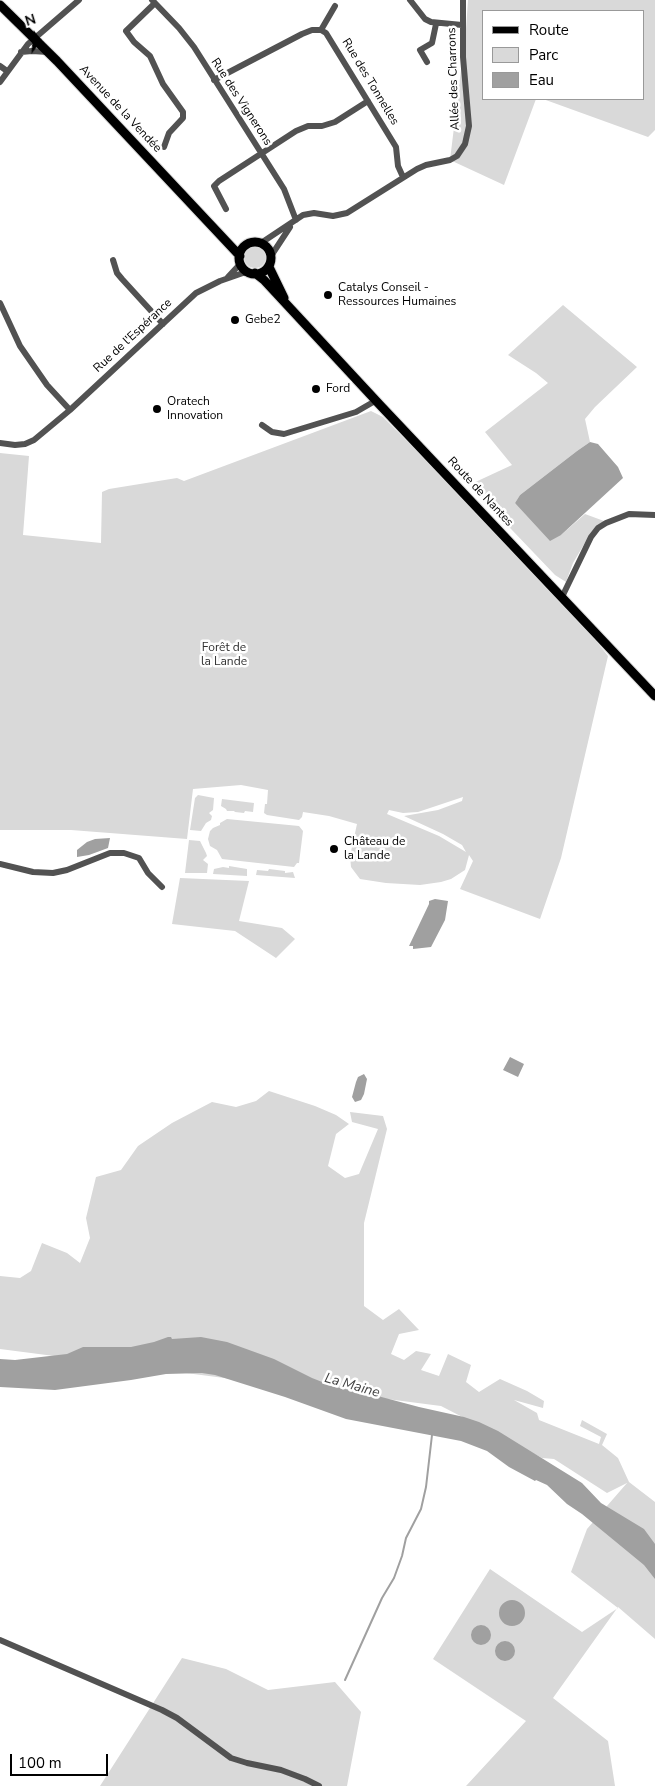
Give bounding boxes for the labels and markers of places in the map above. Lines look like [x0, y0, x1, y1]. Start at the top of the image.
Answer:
place label: Catalys Conseil - Ressources Humaines [338, 281, 456, 309]
marker: Catalys Conseil - Ressources Humaines [322, 289, 334, 301]
place label: Gebe2 [245, 313, 281, 327]
marker: Gebe2 [229, 314, 241, 326]
place label: Ford [326, 382, 350, 396]
marker: Ford [310, 383, 322, 395]
place label: Oratech Innovation [167, 395, 223, 423]
marker: Oratech Innovation [151, 403, 163, 415]
place label: Château de la Lande [344, 835, 405, 863]
marker: Château de la Lande [328, 843, 340, 855]

